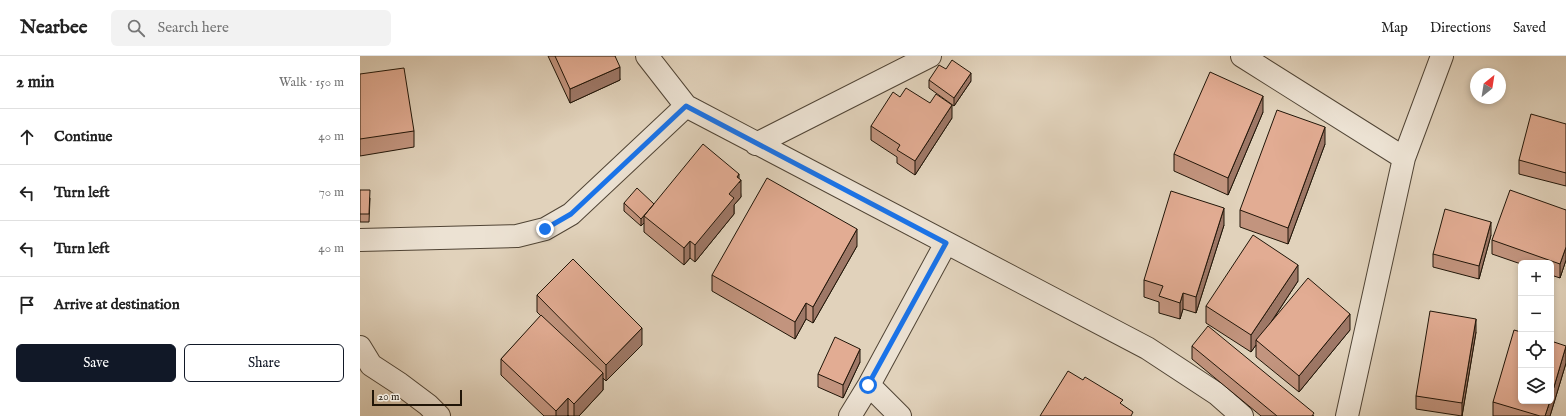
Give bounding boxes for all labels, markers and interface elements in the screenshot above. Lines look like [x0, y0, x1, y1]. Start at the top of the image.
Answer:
search box [111, 10, 391, 46]
text: Nearbee [20, 16, 87, 40]
icon: search [125, 17, 147, 39]
text: Search here [157, 18, 229, 37]
text: Map [1381, 19, 1408, 37]
text: Directions [1430, 19, 1491, 37]
text: Saved [1513, 19, 1546, 37]
north arrow [1470, 68, 1506, 104]
text: 2 min [16, 72, 54, 93]
text: Walk · 150 m [279, 74, 344, 91]
icon: ahead [16, 126, 38, 148]
text: Continue [54, 127, 112, 146]
text: 40 m [318, 128, 344, 145]
icon: left [16, 182, 38, 204]
text: Turn left [54, 183, 110, 202]
text: 70 m [319, 184, 344, 201]
route end [536, 220, 554, 238]
icon: left [16, 238, 38, 260]
text: Turn left [54, 239, 110, 258]
text: 40 m [318, 240, 344, 257]
map controls [1518, 260, 1554, 404]
button: + [1518, 260, 1554, 296]
icon: arrive [16, 294, 38, 316]
text: Arrive at destination [54, 295, 180, 314]
button: − [1518, 296, 1554, 332]
button: locate [1518, 332, 1554, 368]
button: Save [16, 344, 176, 382]
button: Share [184, 344, 344, 382]
button: layers [1518, 368, 1554, 404]
route start [859, 376, 877, 394]
scale bar [372, 388, 462, 407]
text: 20 m [378, 390, 399, 404]

